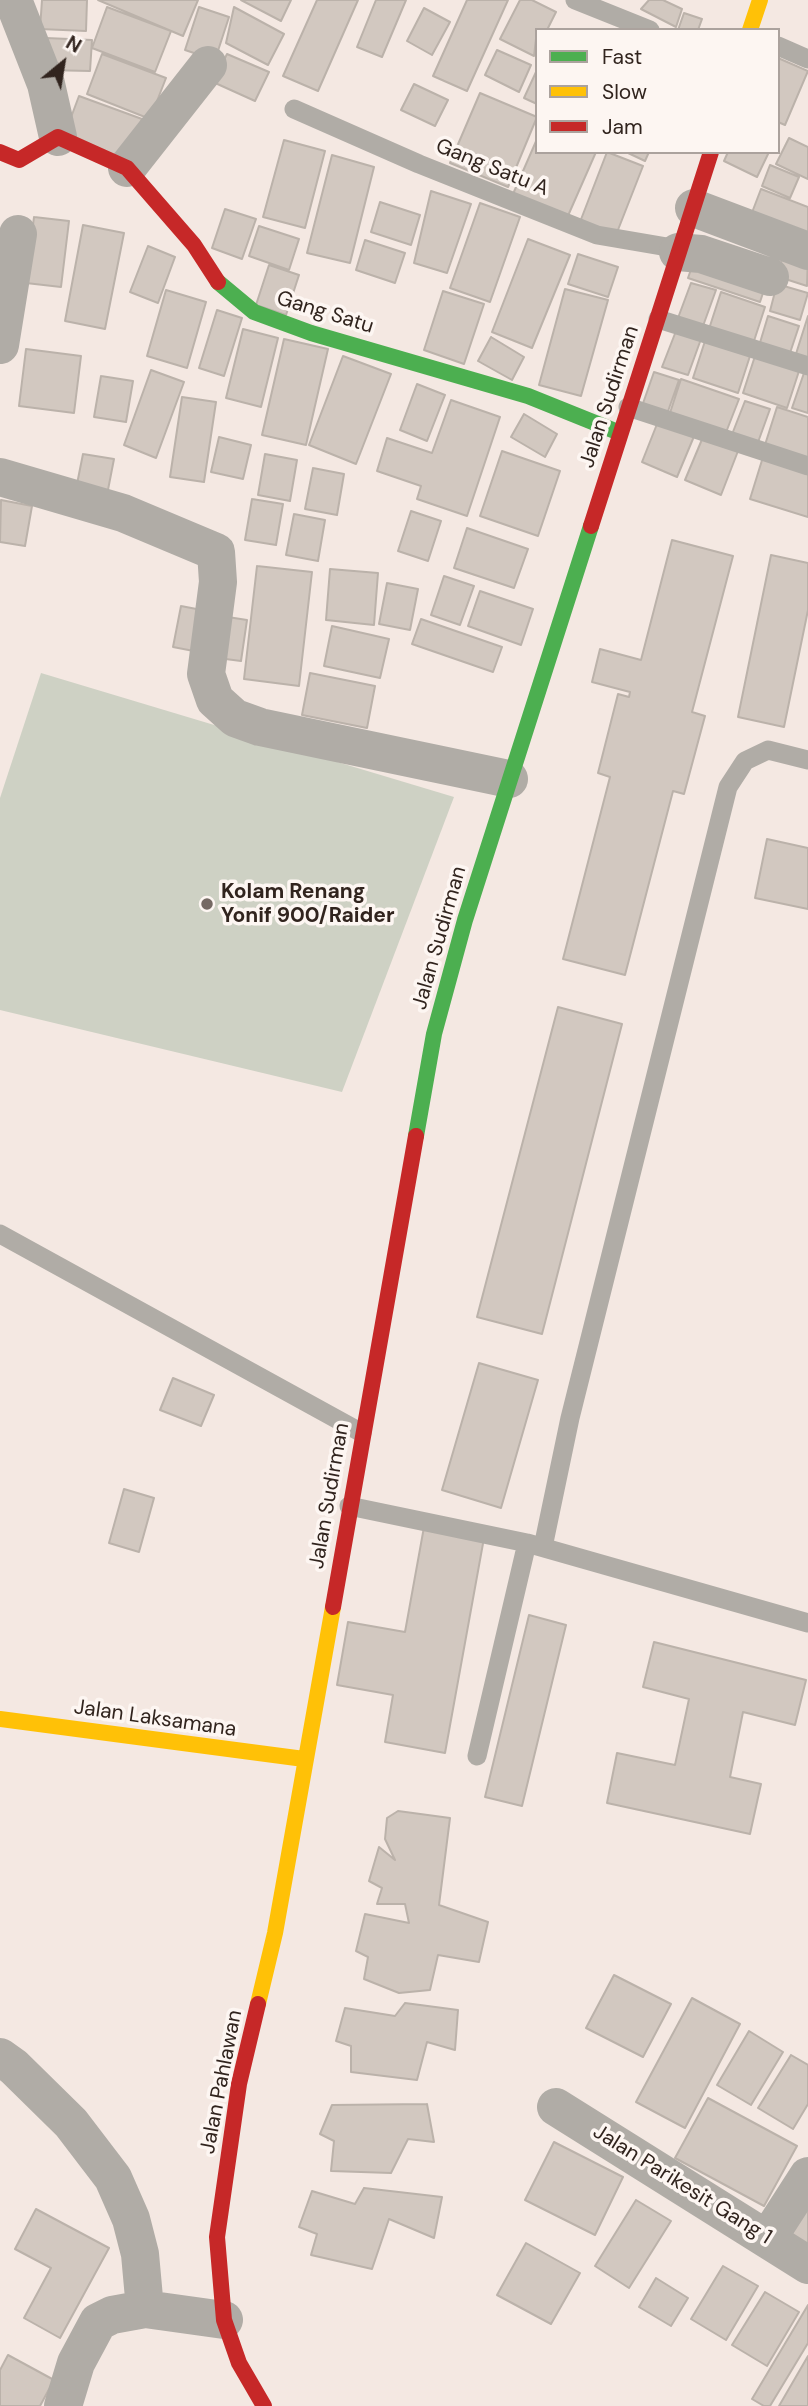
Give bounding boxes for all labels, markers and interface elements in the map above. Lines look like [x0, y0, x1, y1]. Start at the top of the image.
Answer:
north arrow [28, 28, 98, 98]
legend [535, 28, 780, 154]
text: N [61, 30, 86, 59]
text: Fast [602, 43, 642, 71]
text: Slow [602, 78, 647, 106]
text: Jam [602, 113, 643, 141]
street label: Gang Satu A [432, 134, 552, 202]
street label: Gang Satu [273, 286, 377, 340]
street label: Jalan Sudirman [575, 323, 645, 471]
street label: Jalan Sudirman [407, 863, 473, 1013]
place label: Kolam Renang Yonif 900/Raider [221, 879, 395, 929]
marker: Kolam Renang Yonif 900/Raider [199, 896, 215, 912]
street label: Jalan Sudirman [305, 1421, 355, 1571]
street label: Jalan Laksamana [72, 1695, 238, 1743]
street label: Jalan Pahlawan [196, 2008, 248, 2156]
street label: Jalan Parikesit Gang 1 [588, 2120, 776, 2250]

